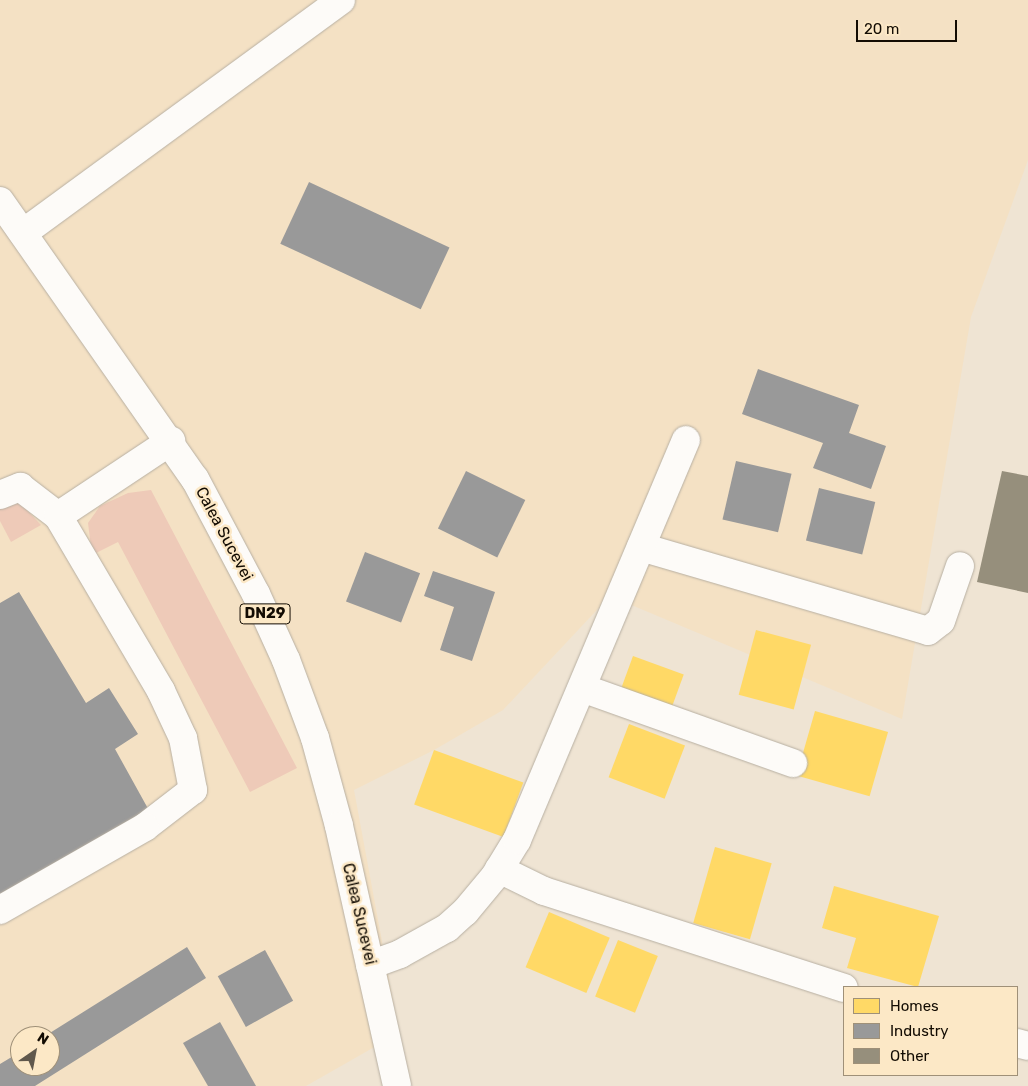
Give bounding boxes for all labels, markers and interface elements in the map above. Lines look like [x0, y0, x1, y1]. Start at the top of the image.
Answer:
scale bar [858, 10, 959, 42]
text: 20 m [864, 20, 899, 38]
street label: Calea Sucevei [191, 484, 257, 584]
road number: DN29 [239, 602, 291, 626]
street label: Calea Sucevei [338, 861, 380, 967]
legend [843, 986, 1018, 1076]
text: Homes [890, 997, 939, 1015]
text: Industry [890, 1022, 949, 1040]
north arrow [10, 1026, 60, 1076]
text: N [34, 1029, 52, 1049]
text: Other [890, 1047, 929, 1065]

